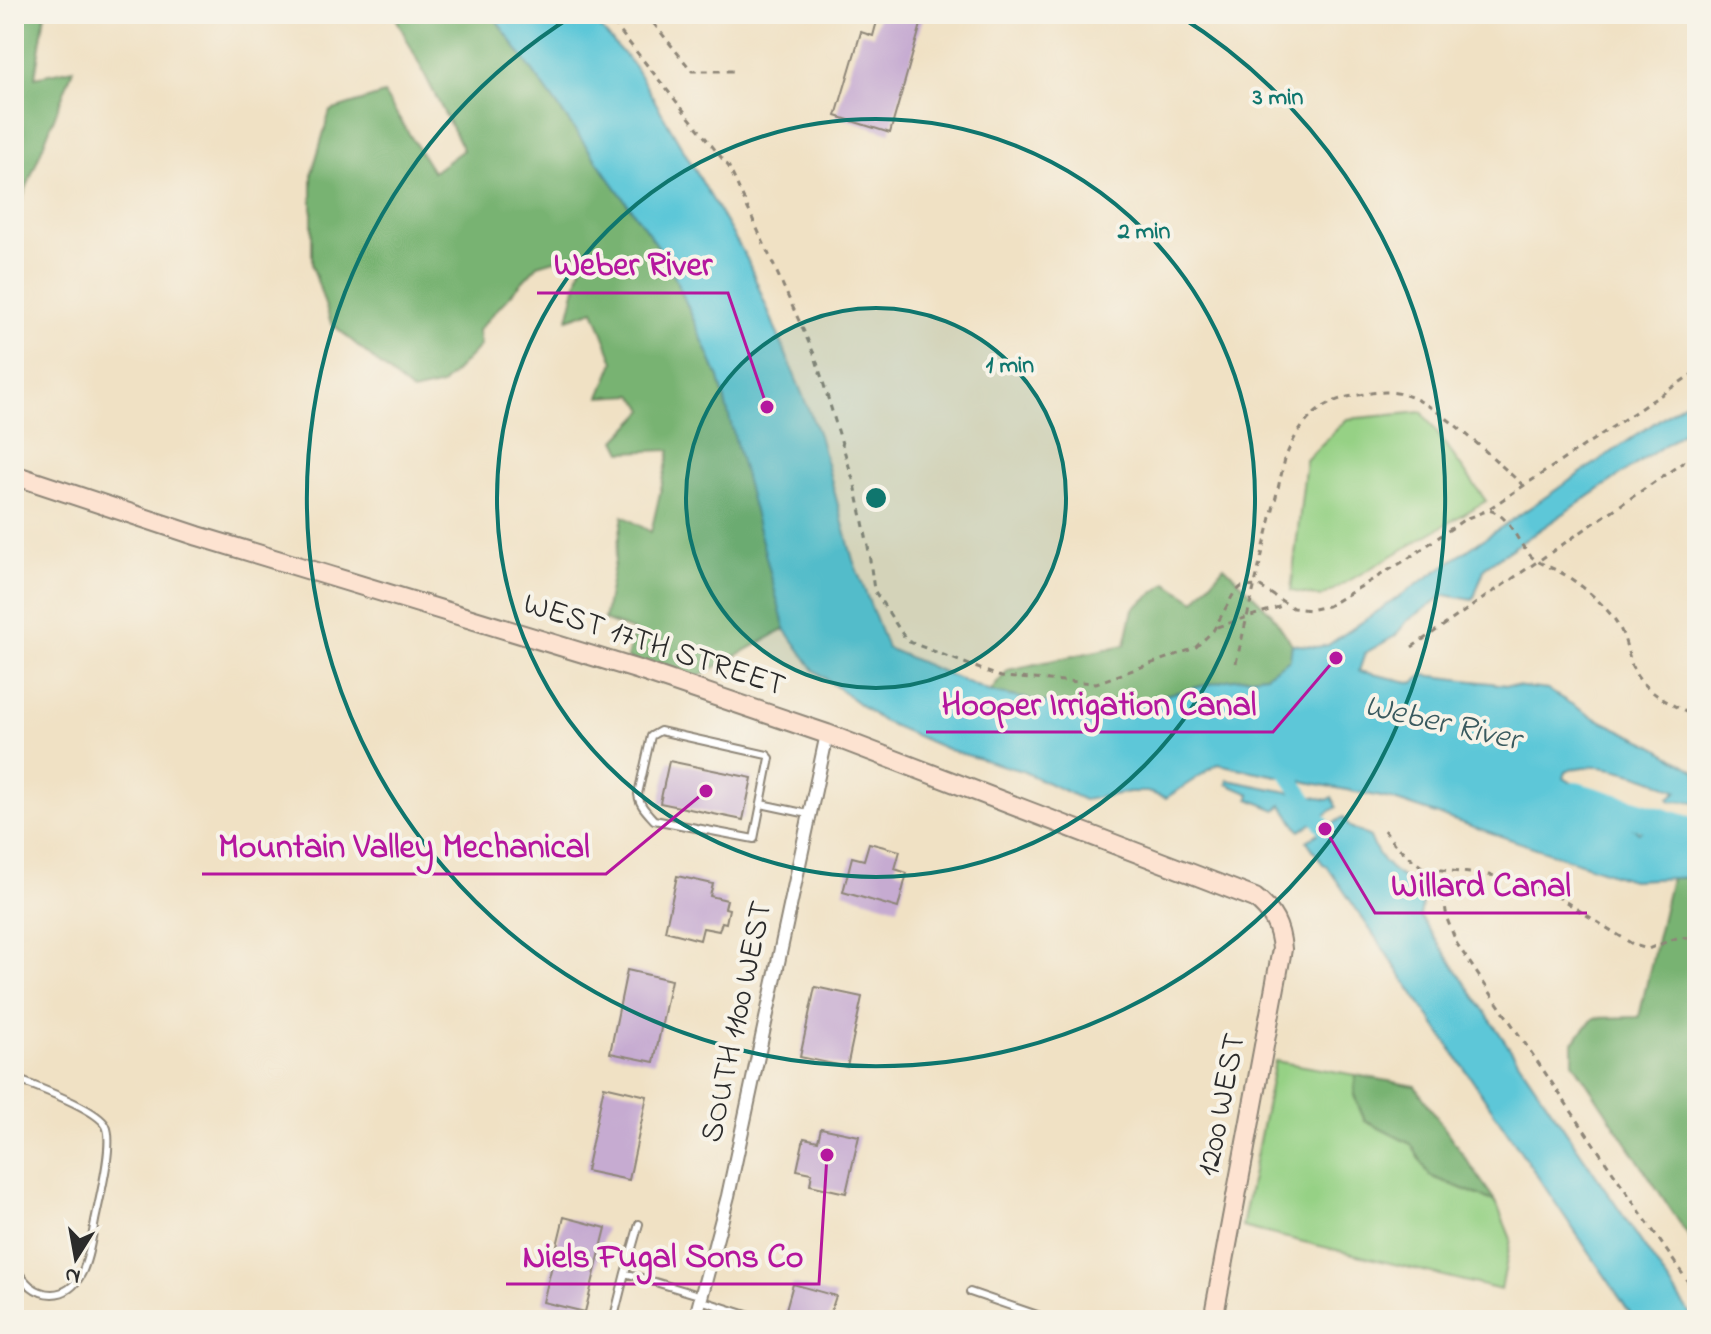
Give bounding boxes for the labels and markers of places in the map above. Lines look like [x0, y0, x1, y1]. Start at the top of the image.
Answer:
callout: Weber River [537, 235, 728, 293]
centre of rings [862, 484, 890, 512]
callout: Hooper Irrigation Canal [926, 674, 1273, 732]
callout: Mountain Valley Mechanical [202, 816, 606, 874]
callout: Willard Canal [1375, 855, 1587, 913]
callout: Niels Fugal Sons Co [506, 1226, 819, 1284]

